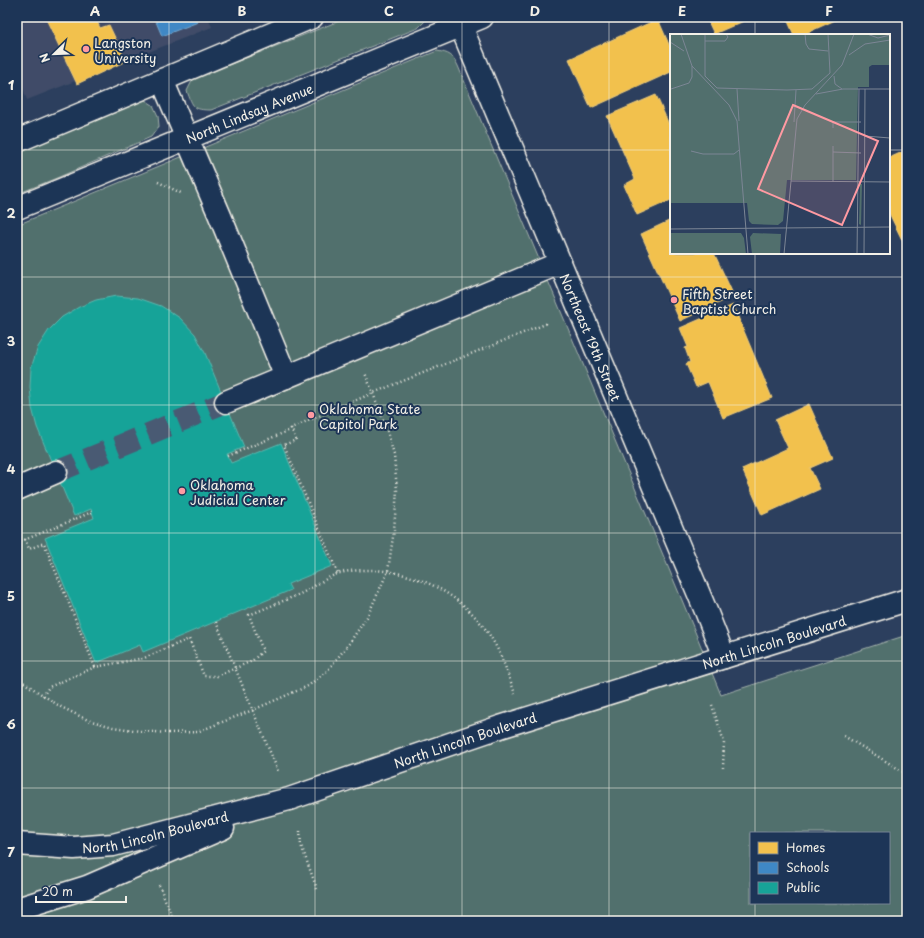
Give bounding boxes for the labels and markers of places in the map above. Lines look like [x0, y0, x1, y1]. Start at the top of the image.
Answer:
place label: Langston University [94, 33, 156, 67]
marker: Langston University [81, 44, 91, 54]
place label: Fifth Street Baptist Church [682, 284, 776, 318]
marker: Fifth Street Baptist Church [669, 295, 679, 305]
place label: Oklahoma State Capitol Park [319, 399, 420, 433]
marker: Oklahoma State Capitol Park [306, 410, 316, 420]
place label: Oklahoma Judicial Center [190, 475, 286, 509]
marker: Oklahoma Judicial Center [177, 486, 187, 496]

